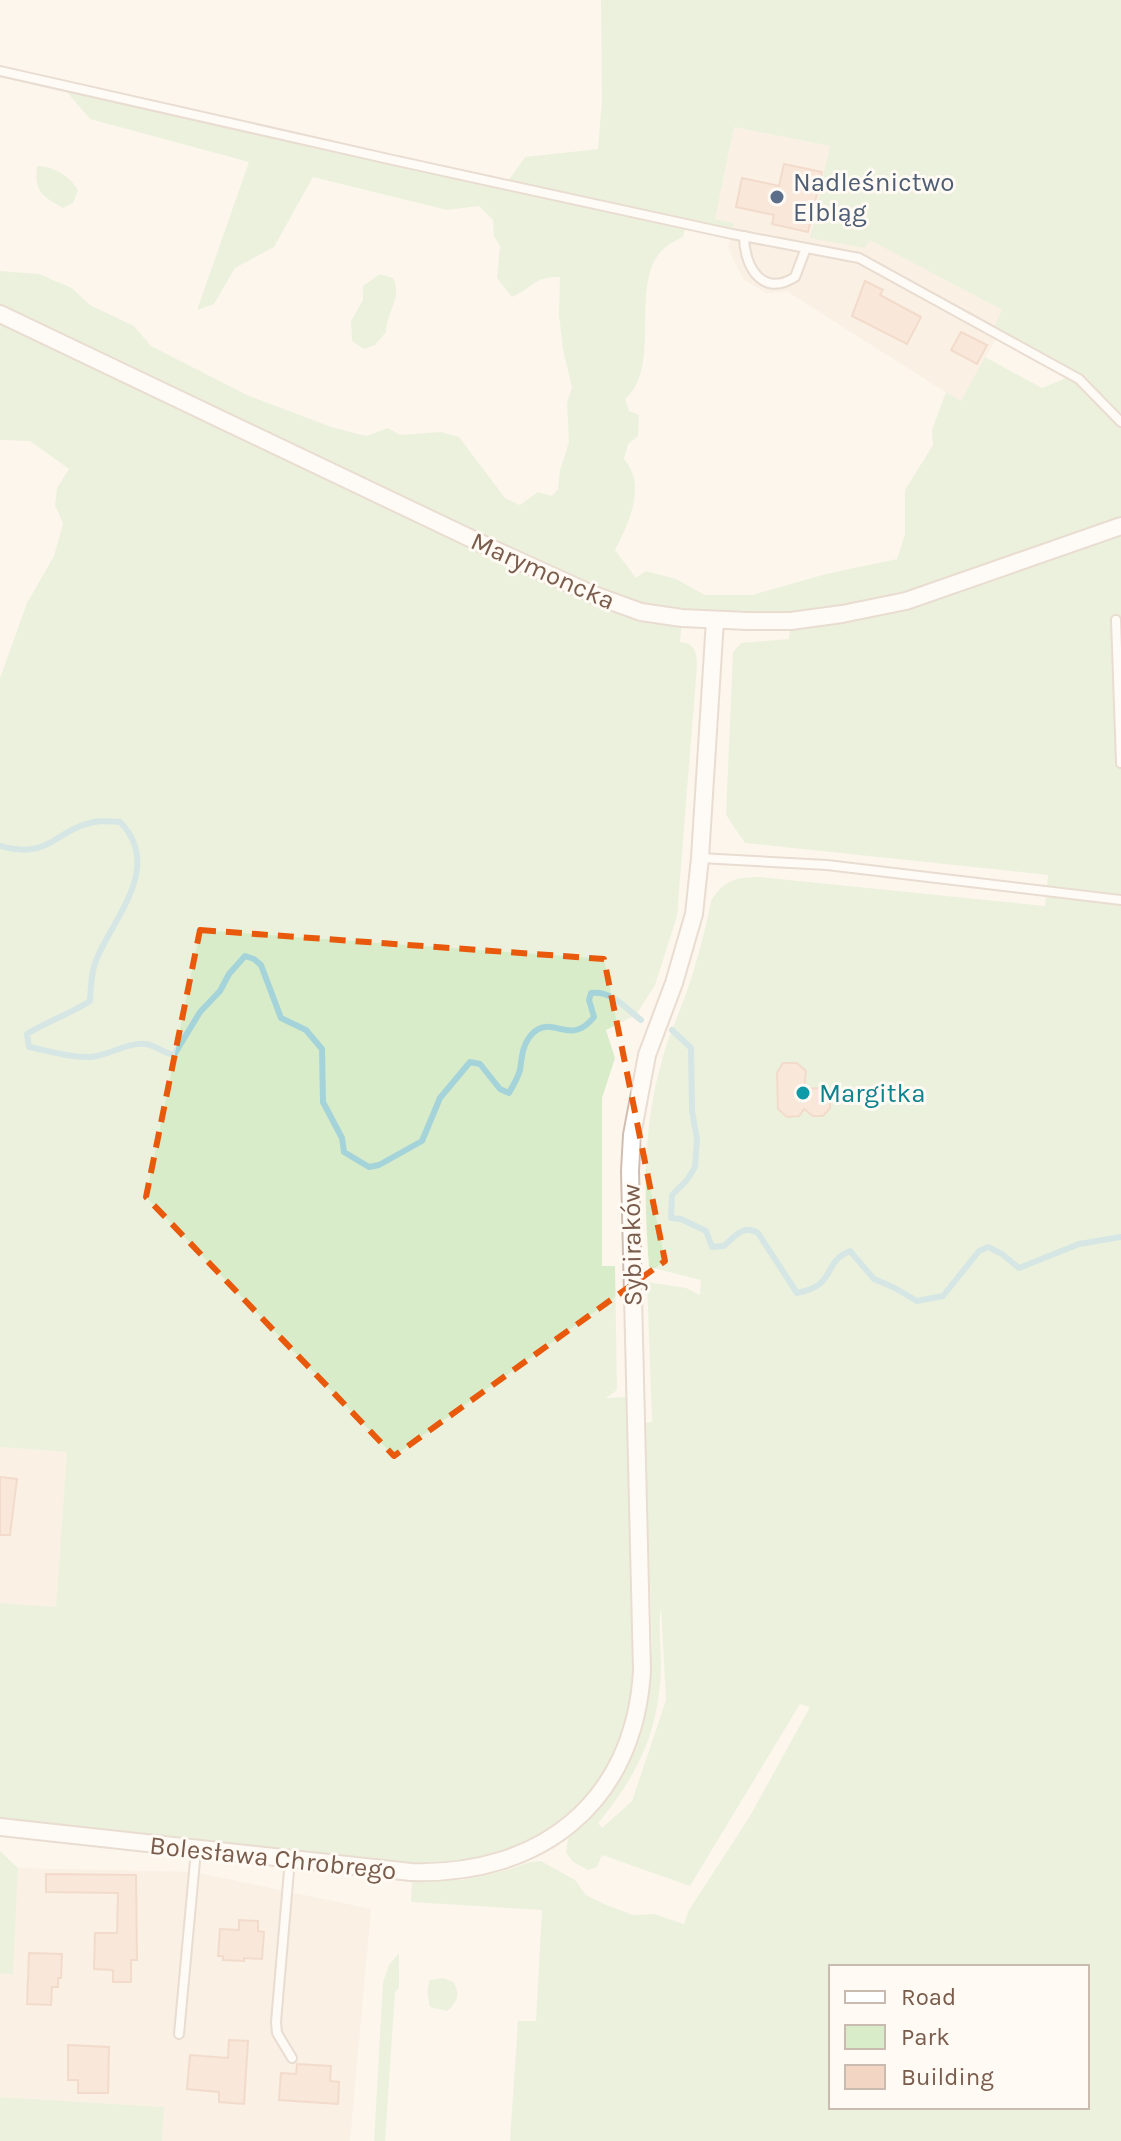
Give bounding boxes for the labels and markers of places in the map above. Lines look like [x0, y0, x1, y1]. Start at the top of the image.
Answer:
place label: Nadleśnictwo Elbląg [793, 167, 954, 228]
marker: Nadleśnictwo Elbląg [768, 188, 786, 206]
place label: Margitka [819, 1078, 925, 1109]
marker: Margitka [794, 1084, 812, 1102]

